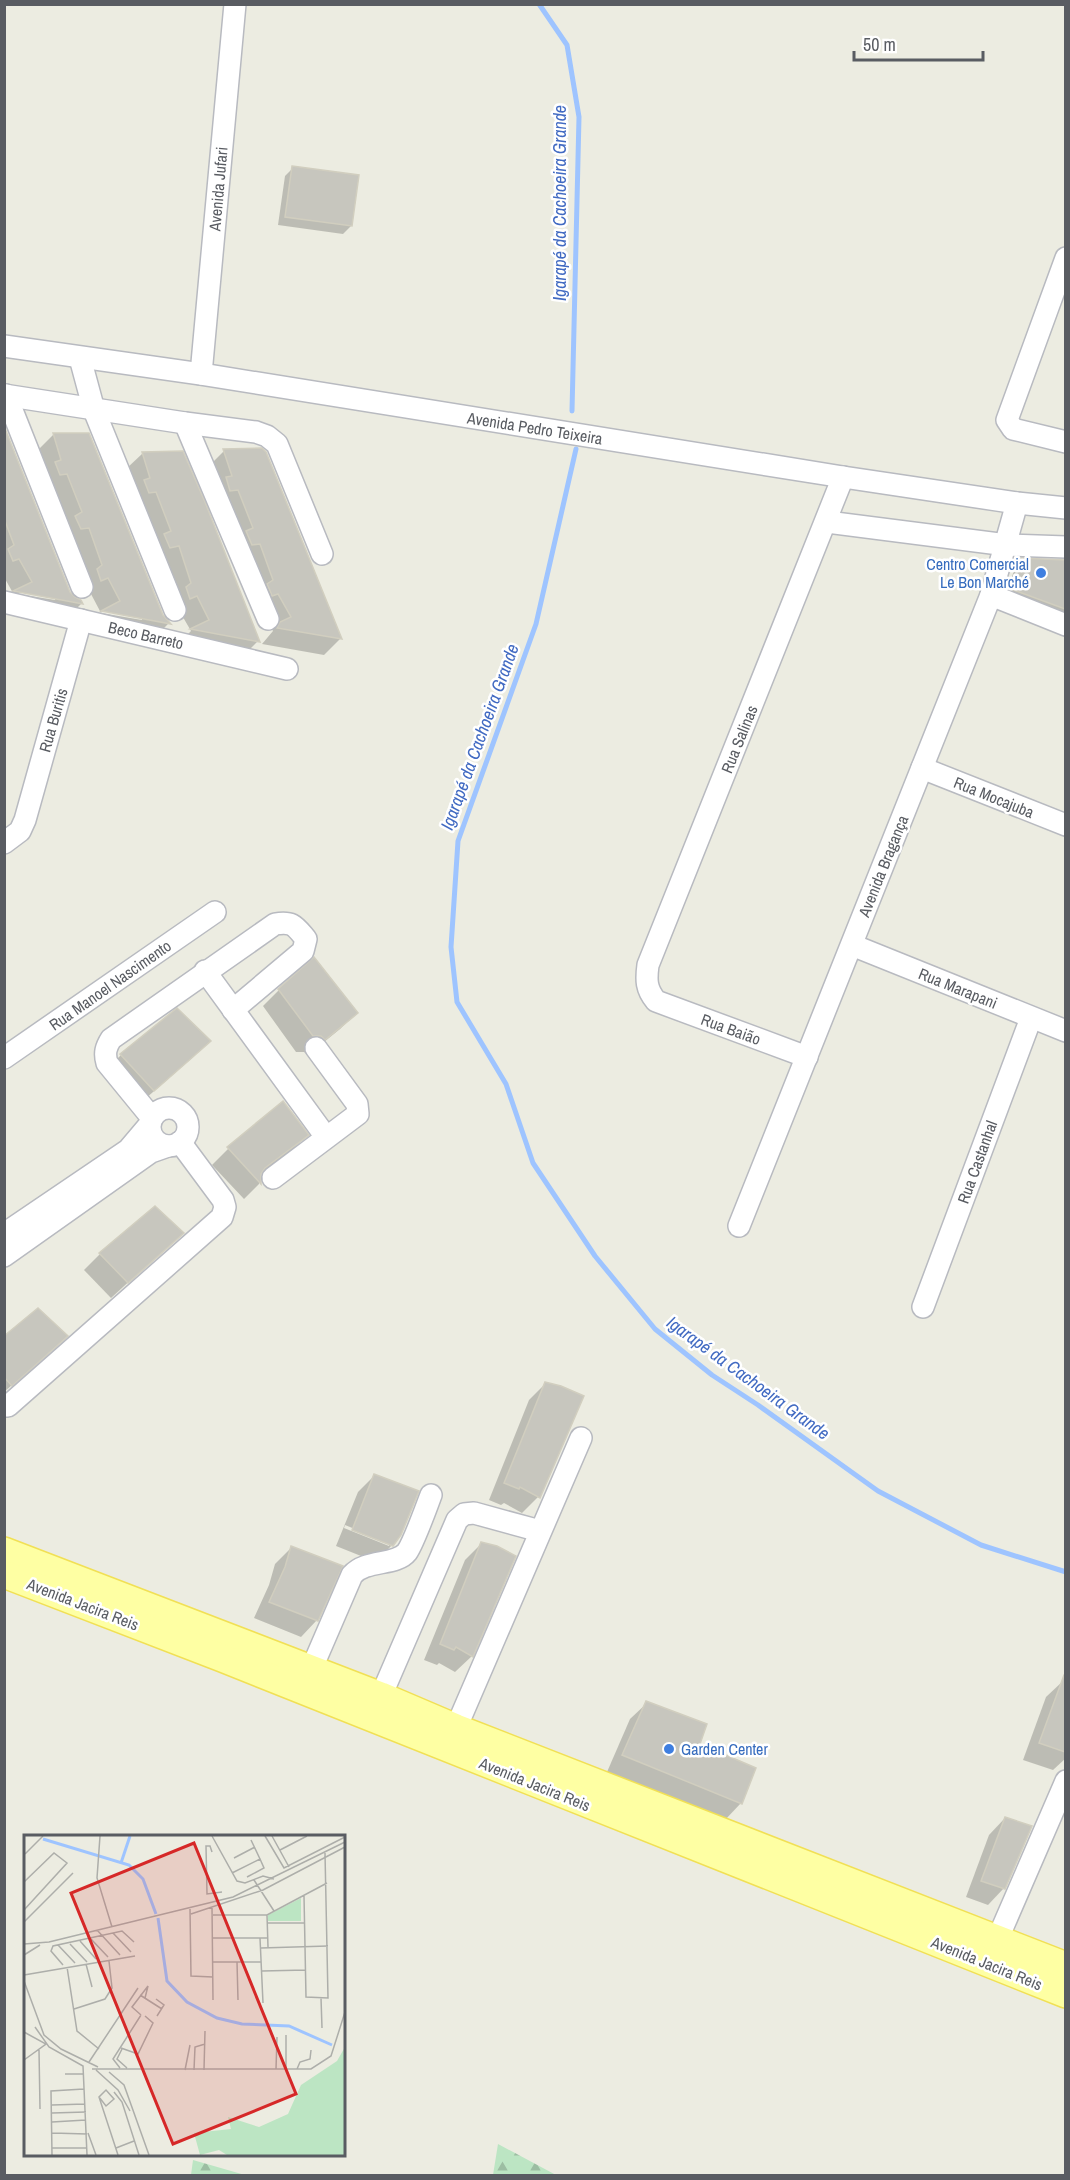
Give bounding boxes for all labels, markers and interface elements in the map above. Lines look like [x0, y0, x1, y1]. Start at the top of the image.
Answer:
scale bar [854, 24, 983, 62]
text: 50 m [863, 32, 896, 57]
water label: Igarapé da Cachoeira Grande [547, 105, 572, 301]
street label: Avenida Jufari [203, 146, 233, 233]
street label: Avenida Pedro Teixeira [465, 406, 605, 450]
place label: Centro Comercial Le Bon Marché [926, 553, 1029, 593]
marker: Centro Comercial Le Bon Marché [1034, 566, 1048, 580]
street label: Beco Barreto [106, 616, 186, 654]
water label: Igarapé da Cachoeira Grande [434, 640, 525, 833]
street label: Rua Buritis [33, 685, 73, 755]
street label: Rua Salinas [715, 702, 763, 776]
street label: Rua Mocajuba [951, 771, 1038, 823]
street label: Avenida Bragança [852, 811, 914, 921]
street label: Rua Manoel Nascimento [45, 935, 175, 1035]
street label: Rua Marapani [915, 962, 1001, 1014]
street label: Rua Baião [698, 1008, 764, 1050]
street label: Rua Castanhal [952, 1117, 1002, 1207]
water label: Igarapé da Cachoeira Grande [662, 1310, 835, 1445]
street label: Avenida Jacira Reis [23, 1572, 142, 1635]
place label: Garden Center [681, 1738, 768, 1760]
marker: Garden Center [662, 1742, 676, 1756]
street label: Avenida Jacira Reis [475, 1751, 594, 1816]
inset map [24, 1835, 345, 2156]
street label: Avenida Jacira Reis [927, 1930, 1046, 1995]

